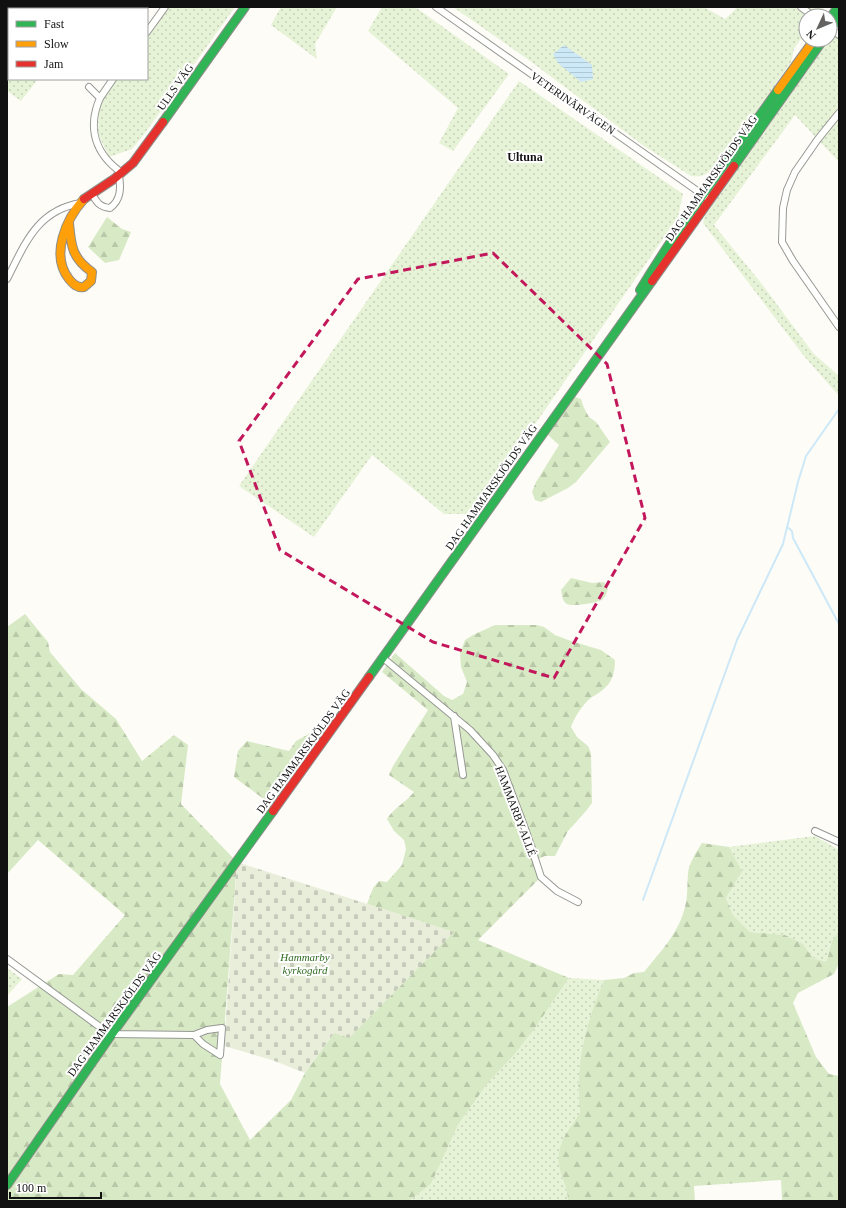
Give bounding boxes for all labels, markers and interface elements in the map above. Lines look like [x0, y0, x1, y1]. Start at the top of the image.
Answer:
legend [8, 8, 148, 80]
north arrow [798, 8, 838, 48]
text: Fast [44, 17, 65, 31]
text: N [804, 28, 818, 42]
text: Slow [44, 37, 69, 51]
text: Jam [44, 57, 64, 71]
street label: ULLS VÄG [155, 61, 195, 113]
street label: VETERINÄRVÄGEN [529, 69, 617, 137]
street label: DAG HAMMARSKJÖLDS VÄG [663, 113, 759, 243]
district label: Ultuna [507, 150, 543, 164]
street label: DAG HAMMARSKJÖLDS VÄG [443, 422, 539, 552]
street label: DAG HAMMARSKJÖLDS VÄG [254, 686, 352, 816]
street label: HAMMARBY ALLÉ [493, 764, 539, 858]
street label: DAG HAMMARSKJÖLDS VÄG [65, 949, 163, 1079]
park label: Hammarby kyrkogård [279, 951, 330, 976]
scale bar [10, 1174, 101, 1200]
text: 100 m [16, 1181, 47, 1195]

